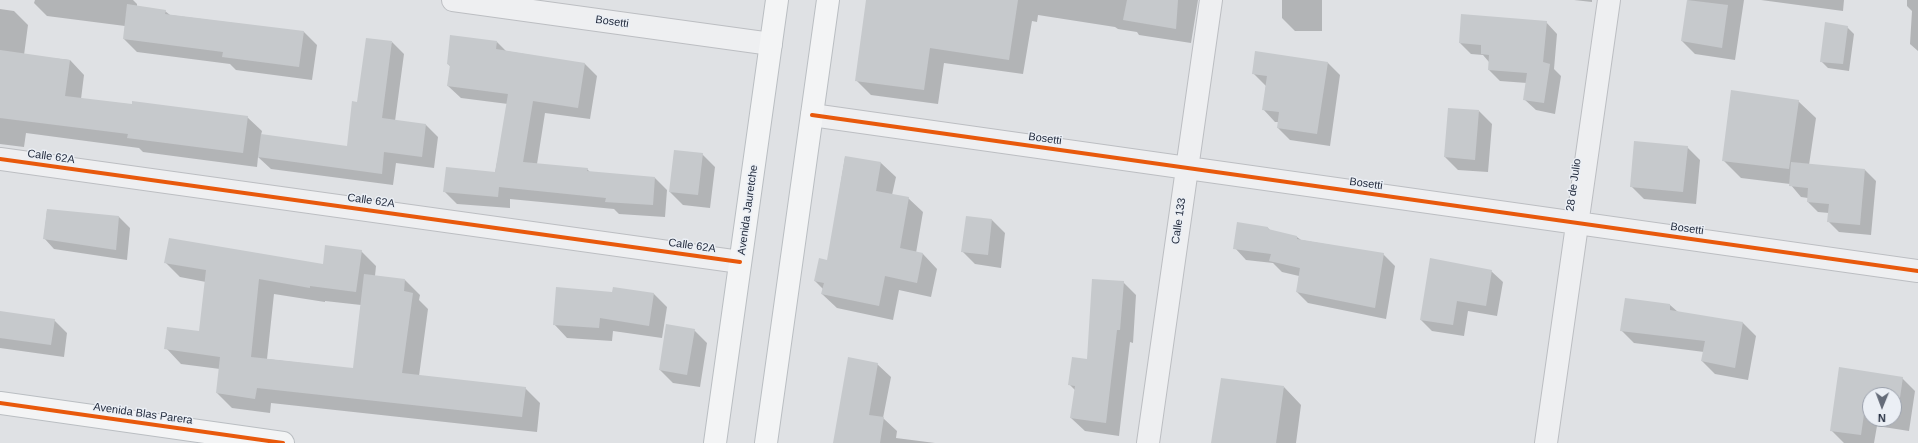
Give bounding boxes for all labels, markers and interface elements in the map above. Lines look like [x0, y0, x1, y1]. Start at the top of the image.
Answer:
street label: Bosetti [594, 13, 630, 31]
street label: Bosetti [1027, 130, 1063, 148]
street label: Calle 62A [26, 147, 76, 167]
street label: 28 de Julio [1564, 158, 1584, 212]
street label: Avenida Jauretche [735, 164, 761, 256]
street label: Bosetti [1348, 175, 1384, 193]
street label: Calle 62A [346, 191, 396, 211]
street label: Calle 133 [1169, 197, 1189, 245]
street label: Bosetti [1669, 220, 1705, 238]
street label: Calle 62A [667, 236, 717, 256]
north arrow [1862, 387, 1902, 427]
street label: Avenida Blas Parera [93, 401, 193, 427]
text: N [1878, 412, 1886, 424]

